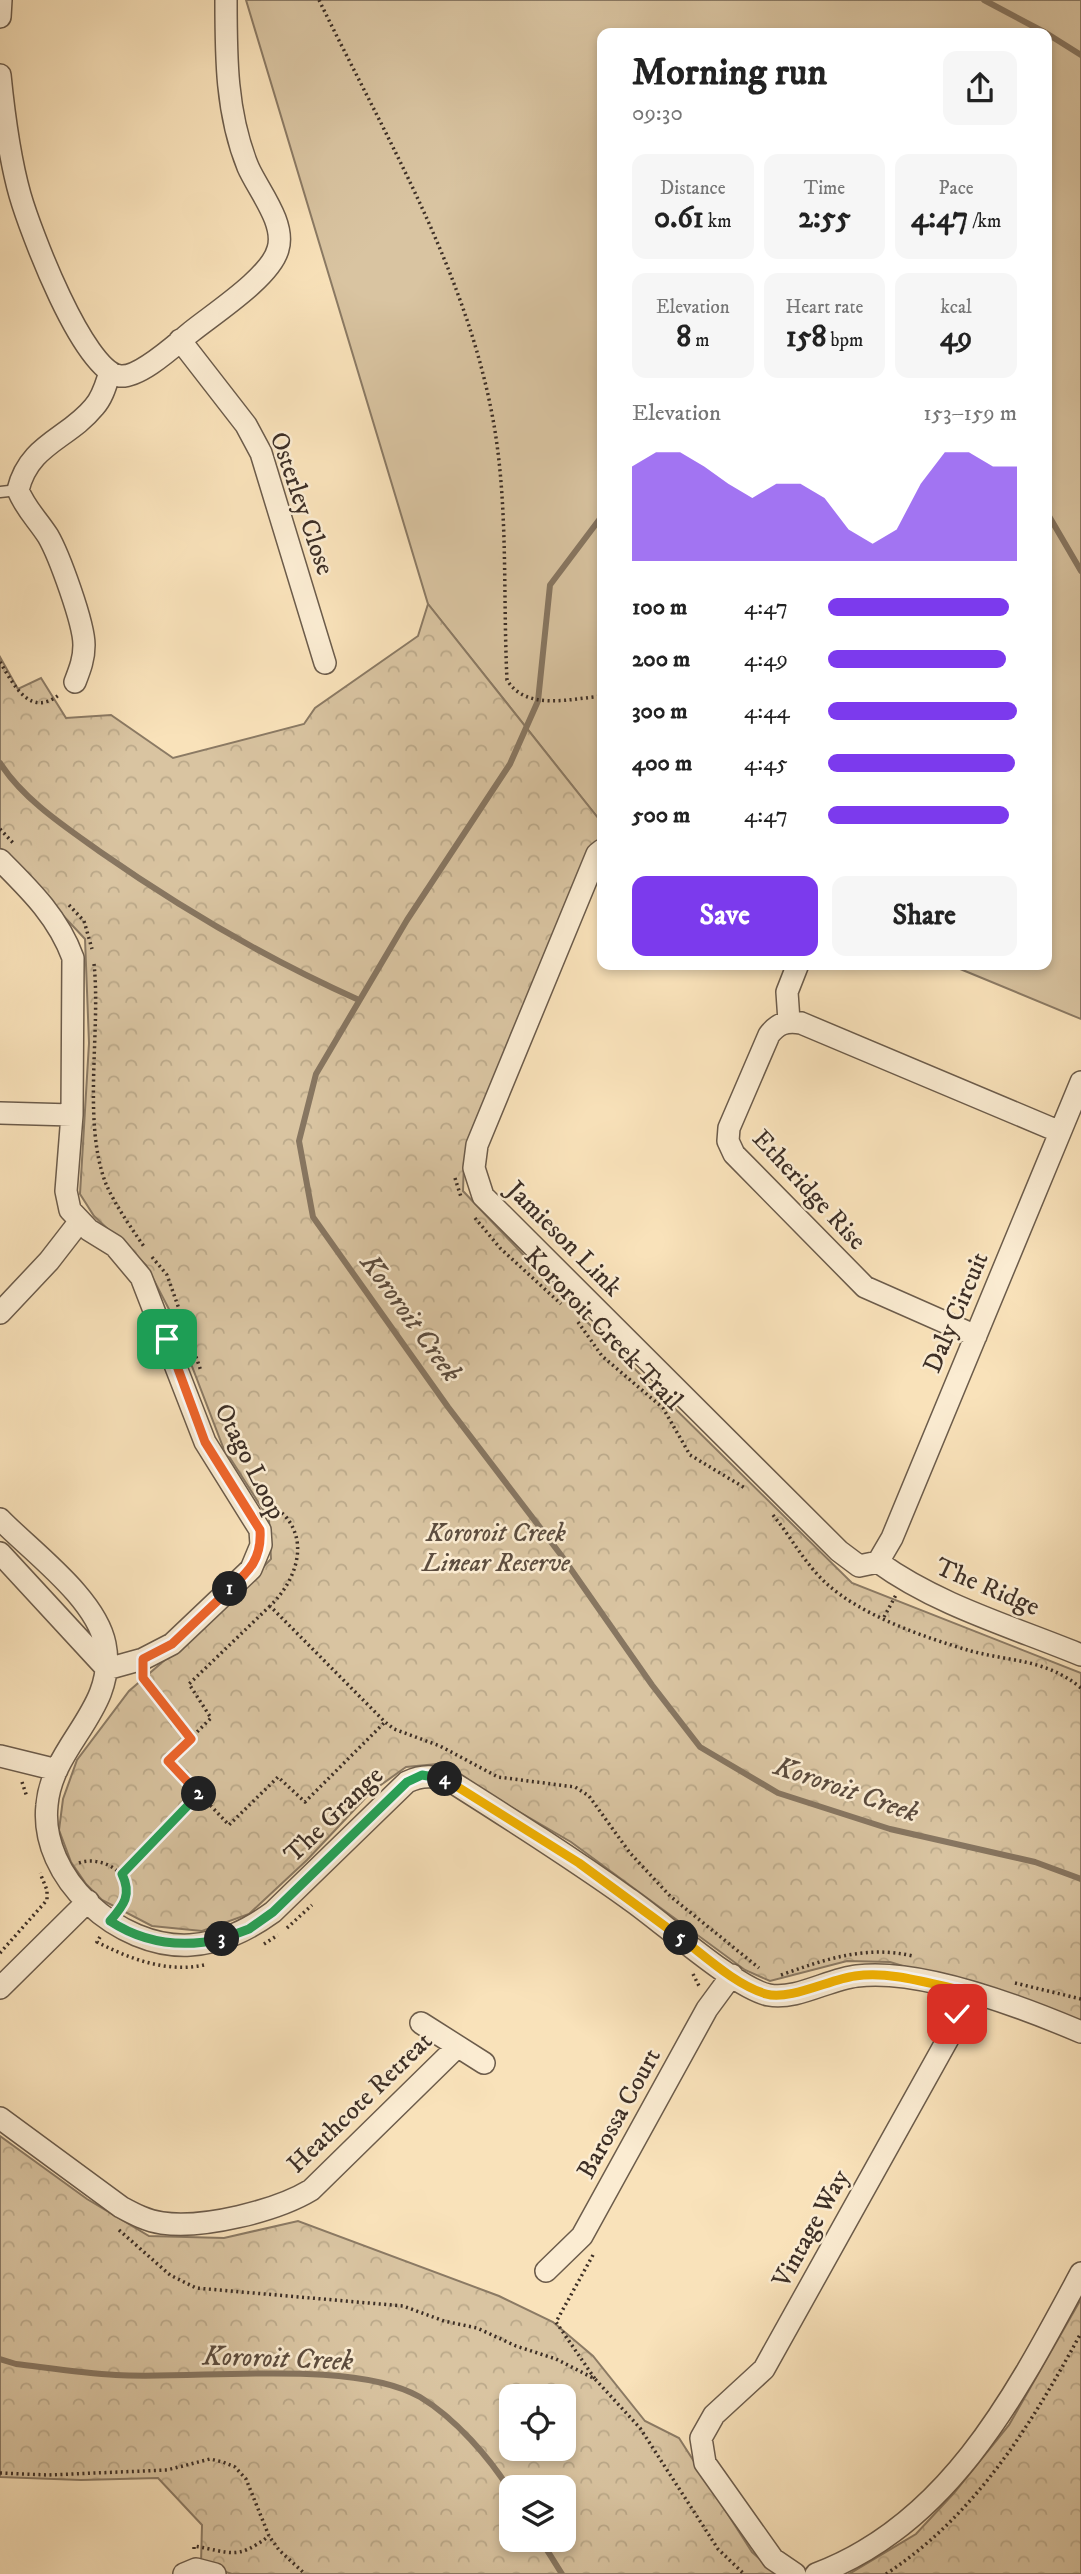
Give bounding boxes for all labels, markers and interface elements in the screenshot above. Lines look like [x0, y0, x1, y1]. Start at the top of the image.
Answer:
text: Morning run [632, 49, 827, 97]
button: share [943, 51, 1017, 125]
text: 09:30 [632, 99, 683, 128]
text: Distance [660, 177, 726, 200]
text: Time [804, 177, 845, 200]
text: Pace [939, 177, 974, 200]
text: 0.61 [654, 200, 704, 237]
text: 2:55 [798, 200, 851, 237]
text: 4:47 [911, 200, 968, 237]
text: km [704, 210, 732, 233]
text: /km [968, 210, 1001, 233]
text: Elevation [656, 296, 730, 319]
text: Heart rate [786, 296, 863, 319]
text: kcal [941, 296, 972, 319]
text: 8 [676, 319, 691, 356]
text: 158 [786, 319, 826, 356]
text: 49 [940, 319, 972, 356]
text: m [691, 329, 710, 352]
text: bpm [826, 329, 863, 352]
text: Elevation [632, 399, 721, 428]
text: 153–159 m [923, 399, 1017, 428]
street label: Osterley Close [262, 428, 341, 579]
text: 100 m [632, 593, 687, 622]
text: 4:47 [744, 593, 788, 622]
text: 200 m [632, 645, 690, 674]
text: 4:49 [744, 645, 788, 674]
text: 300 m [632, 697, 688, 726]
text: 4:44 [744, 697, 790, 726]
text: 400 m [632, 749, 692, 778]
text: 4:45 [744, 749, 788, 778]
text: 500 m [632, 801, 690, 830]
text: 4:47 [744, 801, 788, 830]
button: Save [632, 876, 818, 956]
button: Share [832, 876, 1017, 956]
street label: Etheridge Rise [745, 1123, 873, 1257]
street label: Jamieson Link [498, 1173, 629, 1304]
street label: Kororoit Creek Trail [516, 1240, 689, 1418]
water label: Kororoit Creek [352, 1246, 469, 1389]
street label: Daly Circuit [916, 1247, 997, 1378]
pin [137, 1309, 197, 1369]
icon: arrive [148, 1320, 186, 1358]
street label: Otago Loop [206, 1398, 293, 1525]
park label: Kororoit Creek Linear Reserve [420, 1517, 571, 1580]
street label: The Ridge [930, 1551, 1044, 1624]
pin: 1 [212, 1572, 247, 1606]
text: 1 [226, 1577, 233, 1600]
water label: Kororoit Creek [769, 1748, 924, 1831]
street label: The Grange [277, 1760, 391, 1871]
pin: 4 [428, 1762, 462, 1796]
text: 4 [439, 1767, 450, 1790]
pin: 2 [182, 1776, 216, 1812]
text: 2 [194, 1782, 203, 1805]
pin: 5 [664, 1920, 698, 1955]
pin: 3 [204, 1922, 240, 1956]
text: 5 [676, 1926, 685, 1949]
text: 3 [218, 1927, 225, 1950]
pin [927, 1984, 987, 2044]
icon: check [938, 1995, 976, 2033]
street label: Heathcote Retreat [280, 2025, 440, 2181]
street label: Barossa Court [570, 2043, 669, 2185]
street label: Vintage Way [765, 2163, 858, 2295]
water label: Kororoit Creek [201, 2338, 354, 2379]
map controls [499, 2384, 576, 2552]
button: locate [499, 2384, 576, 2461]
button: layers [499, 2475, 576, 2552]

